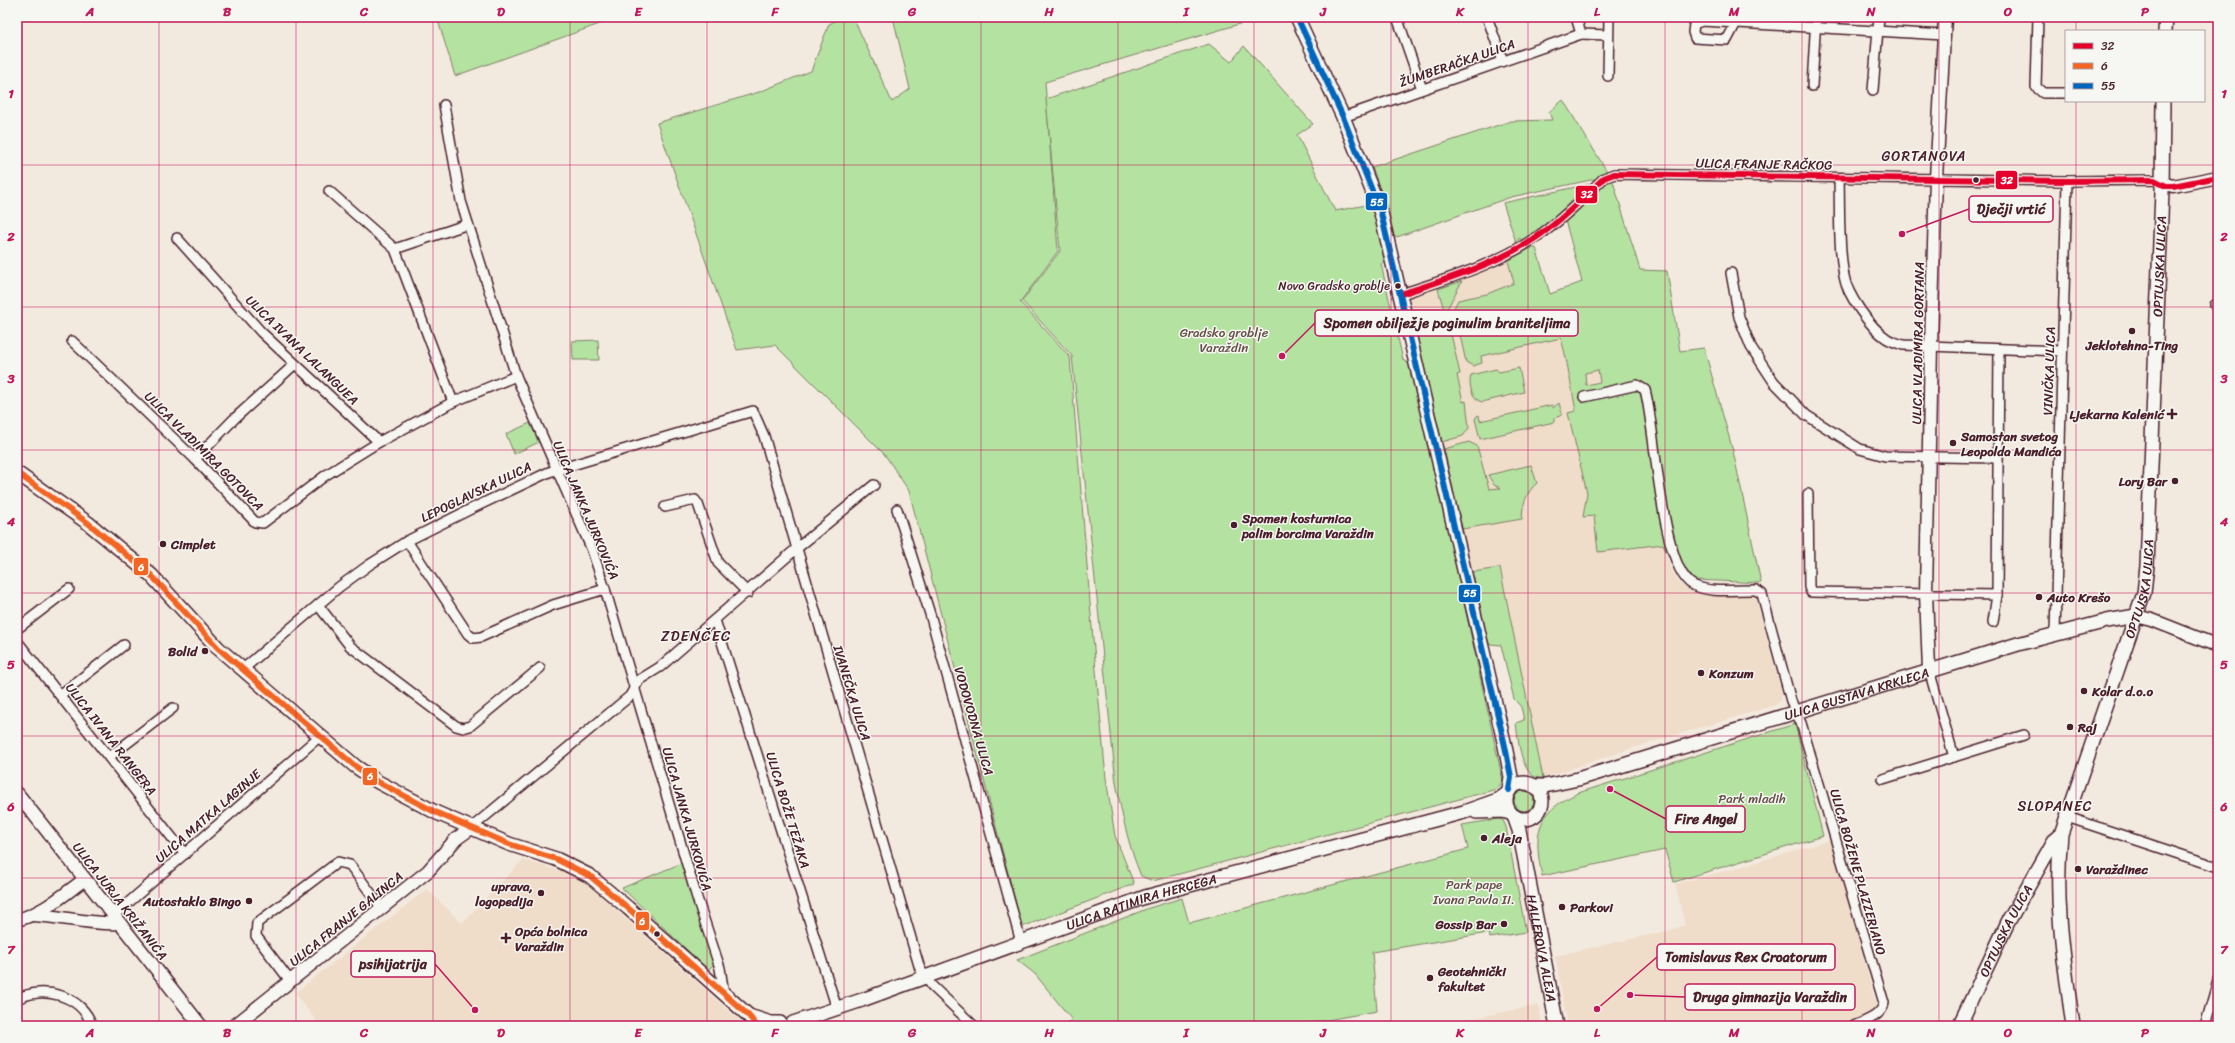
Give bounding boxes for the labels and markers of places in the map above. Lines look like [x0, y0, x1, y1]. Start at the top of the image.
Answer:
unlabelled marker [1971, 175, 1981, 185]
callout: Dječji vrtić [1969, 196, 2053, 222]
place label: Novo Gradsko groblje [1278, 275, 1390, 297]
marker: Novo Gradsko groblje [1393, 281, 1403, 291]
callout: Spomen obilježje poginulim braniteljima [1315, 310, 1578, 336]
marker: Jeklotehna-Ting [2127, 326, 2137, 336]
place label: Jeklotehna-Ting [2085, 334, 2179, 357]
place label: Ljekarna Kalenić [2069, 403, 2166, 426]
marker: Ljekarna Kalenić [2167, 409, 2177, 419]
place label: Samostan svetog Leopolda Mandića [1960, 425, 2062, 463]
marker: Samostan svetog Leopolda Mandića [1948, 438, 1958, 448]
place label: Lory Bar [2119, 470, 2169, 493]
marker: Lory Bar [2170, 476, 2180, 486]
place label: Spomen kosturnica palim borcima Varaždin [1241, 507, 1375, 545]
marker: Spomen kosturnica palim borcima Varaždin [1229, 520, 1239, 530]
place label: Cimplet [170, 533, 216, 556]
marker: Cimplet [158, 539, 168, 549]
place label: Auto Krešo [2046, 586, 2111, 609]
marker: Auto Krešo [2034, 592, 2044, 602]
place label: Bolid [168, 640, 198, 663]
marker: Bolid [200, 646, 210, 656]
place label: Konzum [1708, 662, 1754, 685]
marker: Konzum [1696, 668, 1706, 678]
place label: Kolar d.o.o [2091, 680, 2154, 703]
marker: Kolar d.o.o [2079, 686, 2089, 696]
place label: Raj [2077, 716, 2097, 739]
marker: Raj [2065, 722, 2075, 732]
callout: Fire Angel [1666, 806, 1745, 832]
place label: Aleja [1491, 827, 1522, 850]
marker: Aleja [1479, 833, 1489, 843]
place label: Varaždinec [2086, 858, 2149, 881]
marker: Varaždinec [2073, 864, 2083, 874]
place label: uprava, logopedija [474, 875, 533, 913]
marker: uprava, logopedija [536, 888, 546, 898]
place label: Autostaklo Bingo [142, 890, 242, 913]
marker: Autostaklo Bingo [244, 896, 254, 906]
place label: Parkovi [1570, 896, 1614, 919]
marker: Parkovi [1557, 902, 1567, 912]
place label: Gossip Bar [1434, 913, 1498, 936]
marker: Gossip Bar [1499, 919, 1509, 929]
place label: Opća bolnica Varaždin [514, 920, 588, 958]
unlabelled marker [652, 929, 662, 939]
marker: Opća bolnica Varaždin [500, 932, 512, 944]
callout: Tomislavus Rex Croatorum [1657, 944, 1835, 970]
callout: psihijatrija [351, 951, 435, 977]
place label: Geotehnički fakultet [1437, 960, 1507, 998]
marker: Geotehnički fakultet [1425, 973, 1435, 983]
callout: Druga gimnazija Varaždin [1685, 984, 1855, 1010]

